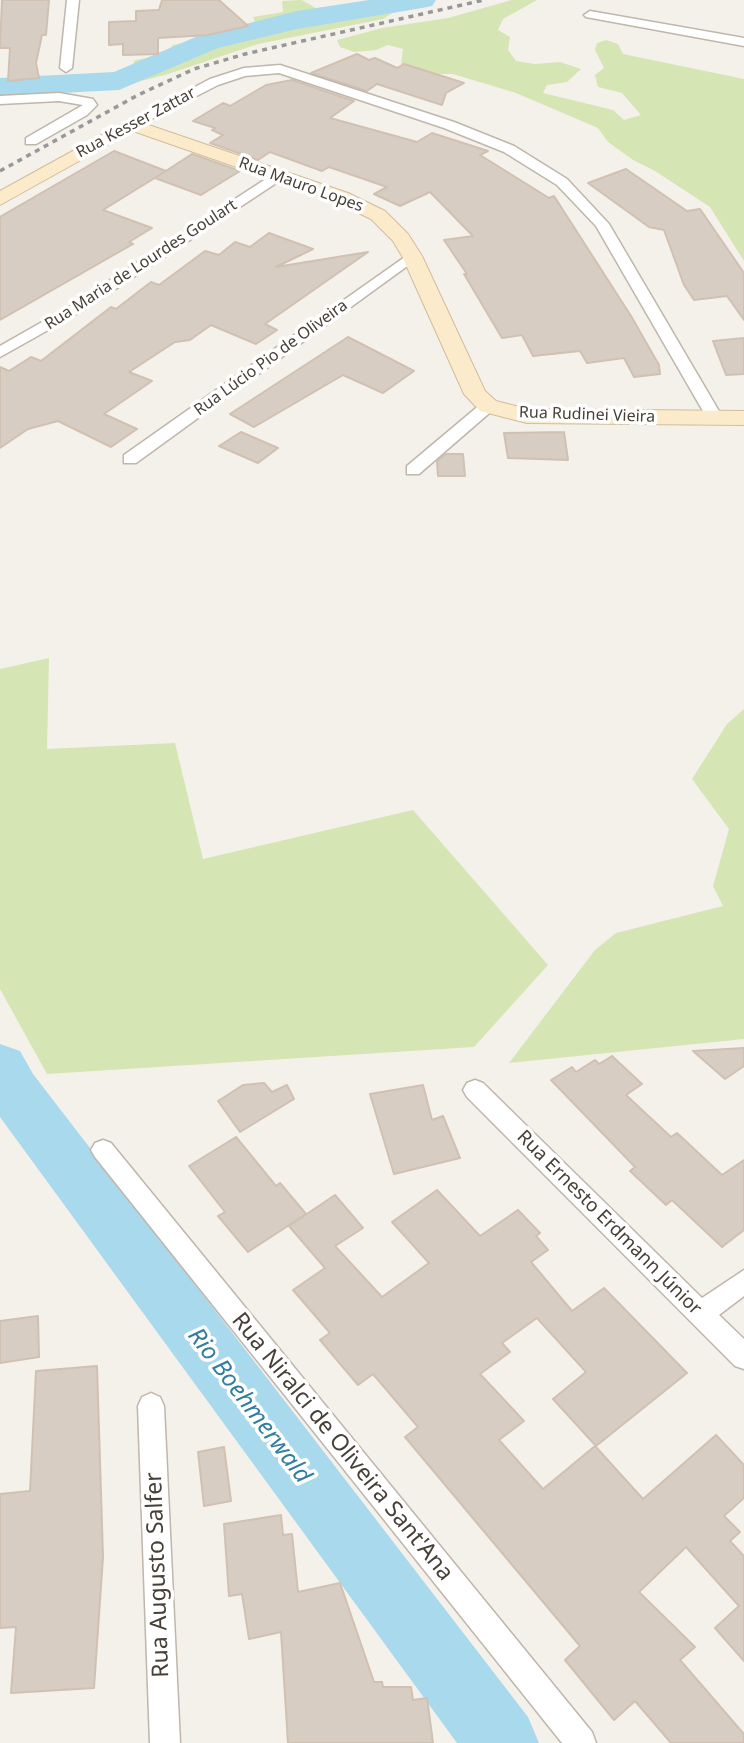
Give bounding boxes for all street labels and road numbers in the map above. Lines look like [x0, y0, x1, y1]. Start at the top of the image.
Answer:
street label: Rua Kesser Zattar [73, 83, 199, 163]
street label: Rua Mauro Lopes [236, 154, 366, 216]
street label: Rua Maria de Lourdes Goulart [41, 196, 241, 334]
street label: Rua Lúcio Pio de Oliveira [191, 296, 351, 420]
street label: Rua Rudinei Vieira [519, 403, 655, 427]
street label: Rua Ernesto Erdmann Júnior [512, 1126, 706, 1320]
street label: Rua Niralci de Oliveira Sant'Ana [225, 1307, 459, 1587]
street label: Rua Augusto Salfer [141, 1472, 175, 1678]

